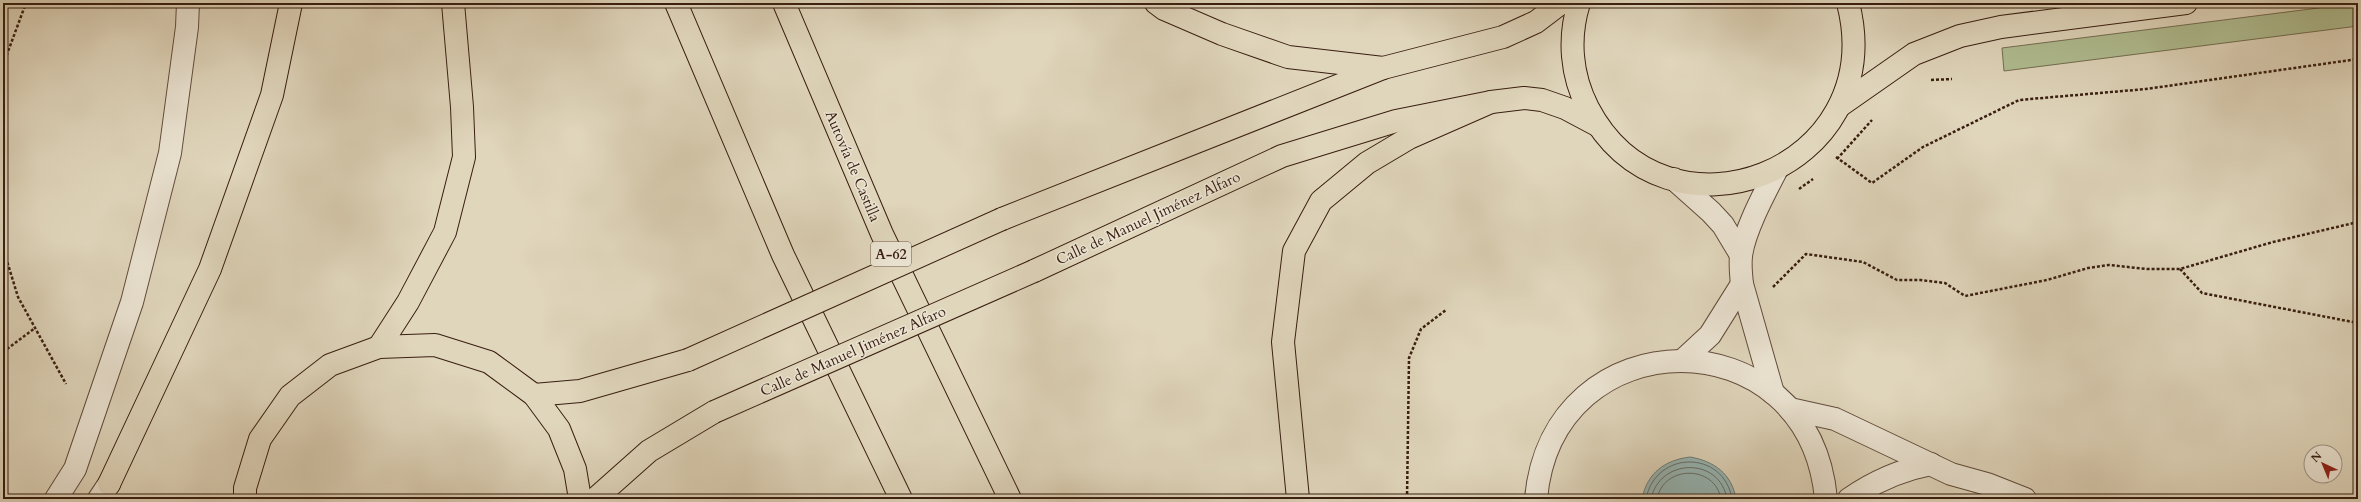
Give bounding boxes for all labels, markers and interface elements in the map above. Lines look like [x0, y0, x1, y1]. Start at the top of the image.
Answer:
street label: Autovía de Castilla [821, 107, 886, 225]
street label: Calle de Manuel Jiménez Alfaro [1053, 166, 1243, 270]
road number: A-62 [871, 242, 911, 266]
street label: Calle de Manuel Jiménez Alfaro [757, 301, 949, 401]
north arrow [2303, 444, 2343, 484]
text: N [2308, 448, 2325, 466]

